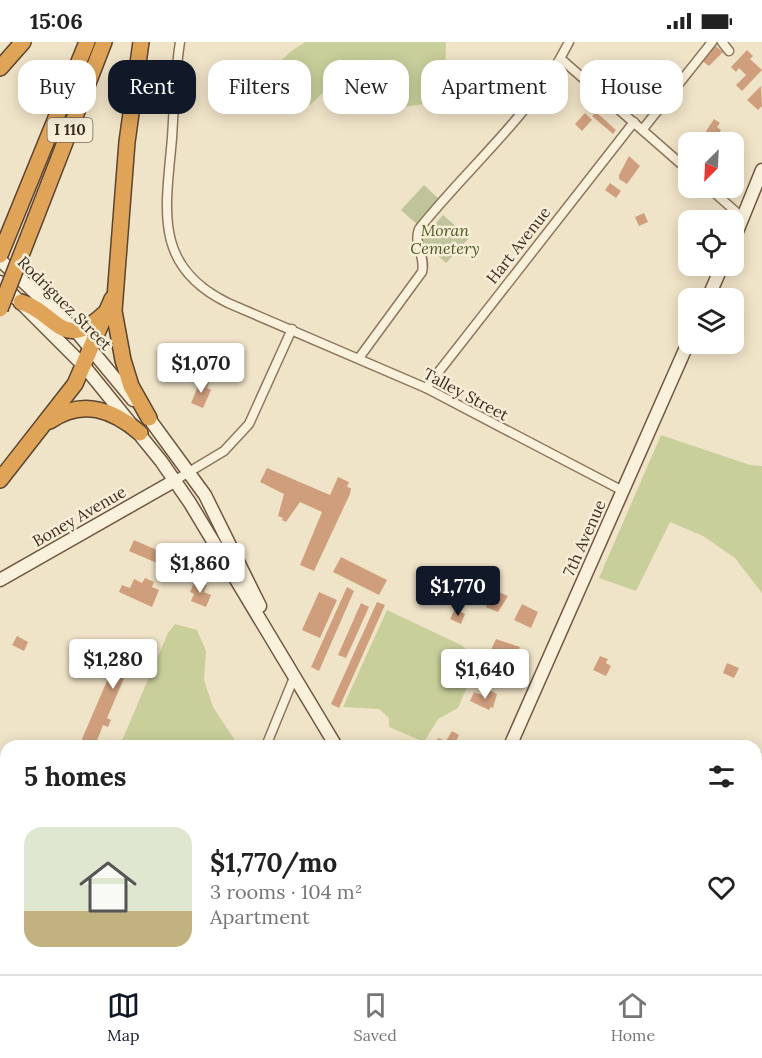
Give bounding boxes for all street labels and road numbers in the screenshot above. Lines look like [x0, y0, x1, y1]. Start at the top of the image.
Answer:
road number: I 110 [48, 118, 92, 142]
street label: Hart Avenue [482, 202, 555, 288]
street label: Rodriguez Street [14, 252, 117, 355]
street label: Talley Street [420, 363, 513, 425]
street label: Boney Avenue [29, 481, 130, 551]
street label: 7th Avenue [558, 496, 610, 579]

